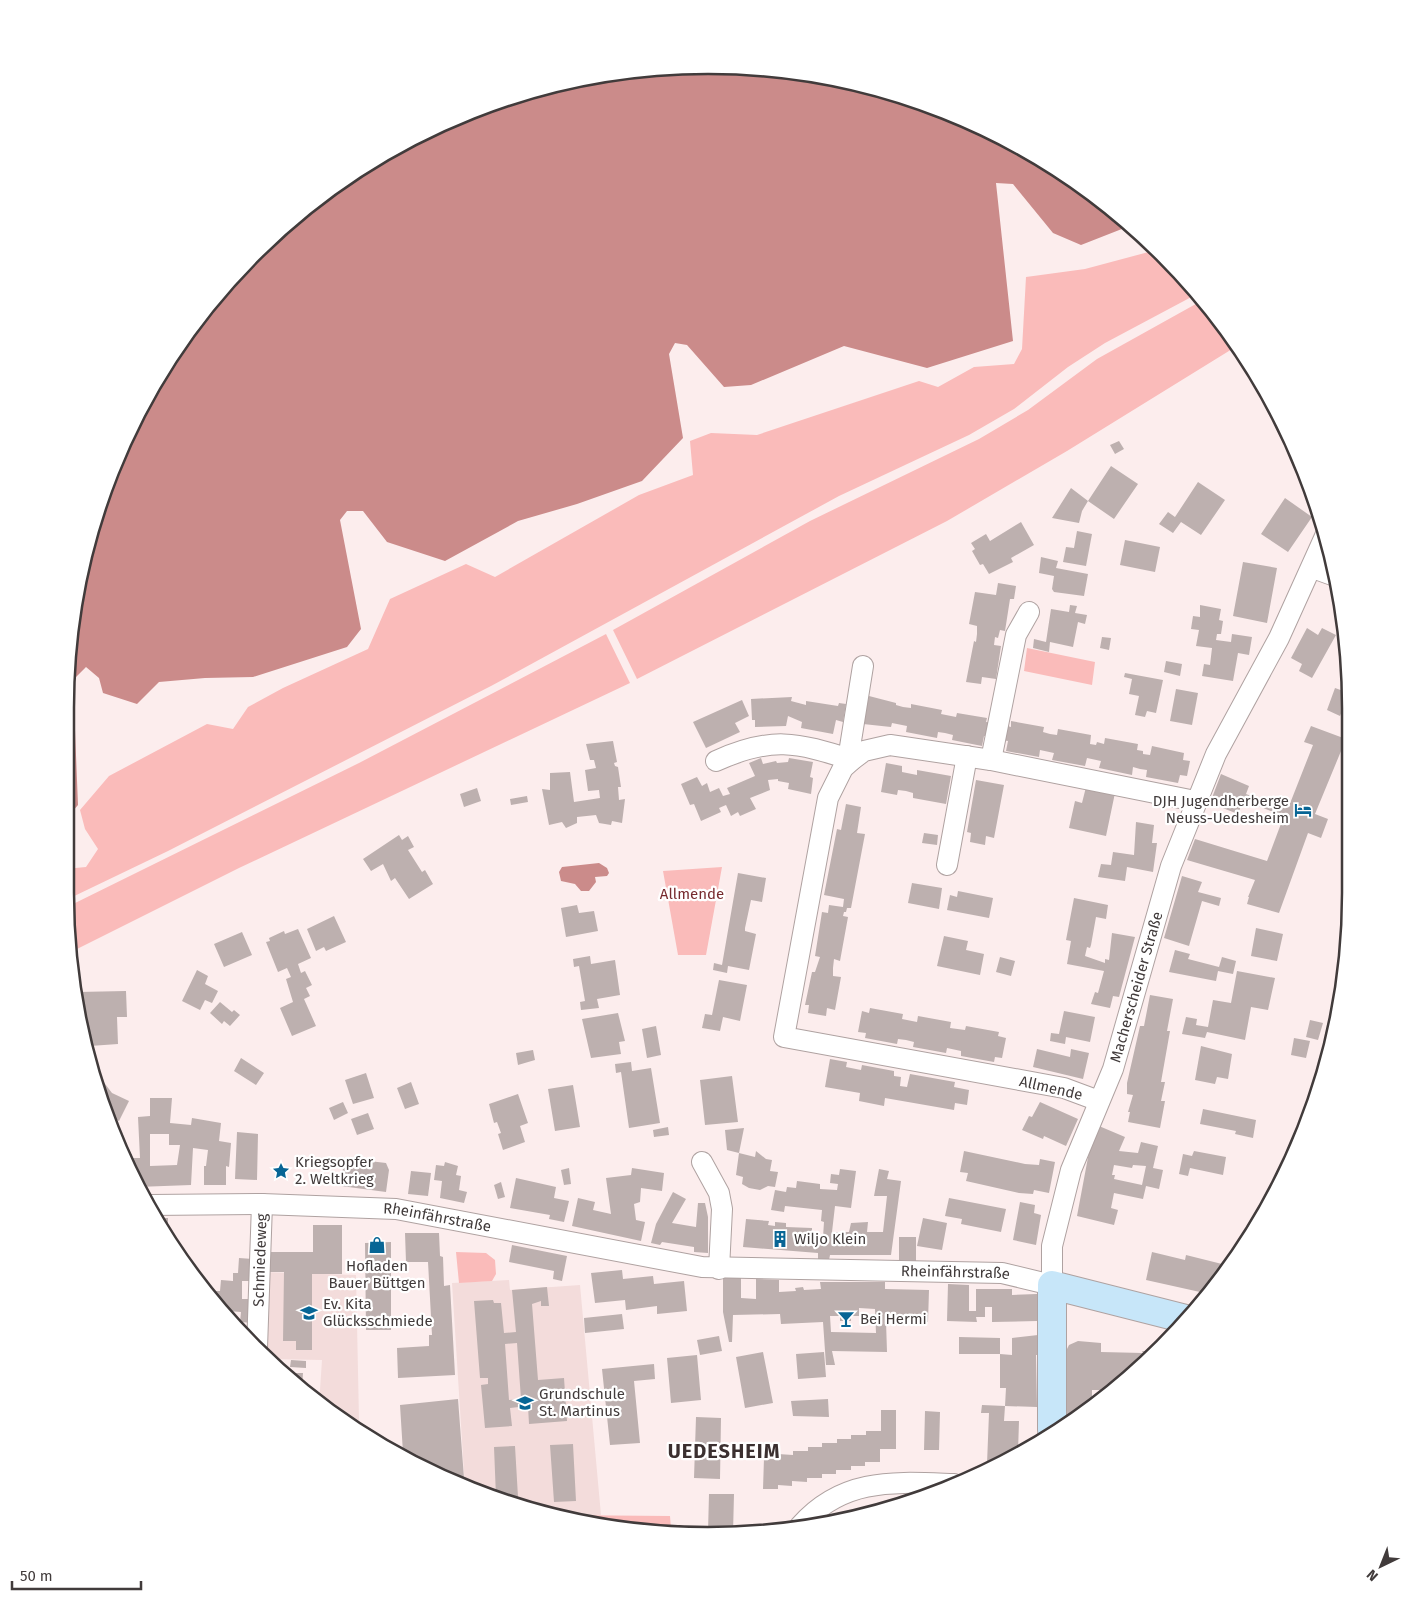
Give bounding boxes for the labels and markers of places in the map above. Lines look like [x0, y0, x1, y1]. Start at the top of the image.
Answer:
place label: DJH Jugendherberge Neuss-Uedesheim [1153, 792, 1289, 827]
hotel icon: DJH Jugendherberge Neuss-Uedesheim [1293, 800, 1313, 820]
place label: Kriegsopfer 2. Weltkrieg [295, 1153, 374, 1188]
place icon: Kriegsopfer 2. Weltkrieg [271, 1161, 291, 1181]
building icon: Wiljo Klein [770, 1229, 790, 1249]
place label: Wiljo Klein [794, 1230, 866, 1248]
shop icon: Hofladen Bauer Büttgen [367, 1235, 387, 1255]
place label: Hofladen Bauer Büttgen [329, 1257, 425, 1292]
place label: Ev. Kita Glücksschmiede [323, 1295, 433, 1330]
school or university icon: Ev. Kita Glücksschmiede [299, 1303, 319, 1323]
bar icon: Bei Hermi [836, 1309, 856, 1329]
place label: Bei Hermi [860, 1310, 927, 1328]
place label: Grundschule St. Martinus [539, 1385, 625, 1420]
school or university icon: Grundschule St. Martinus [515, 1393, 535, 1413]

